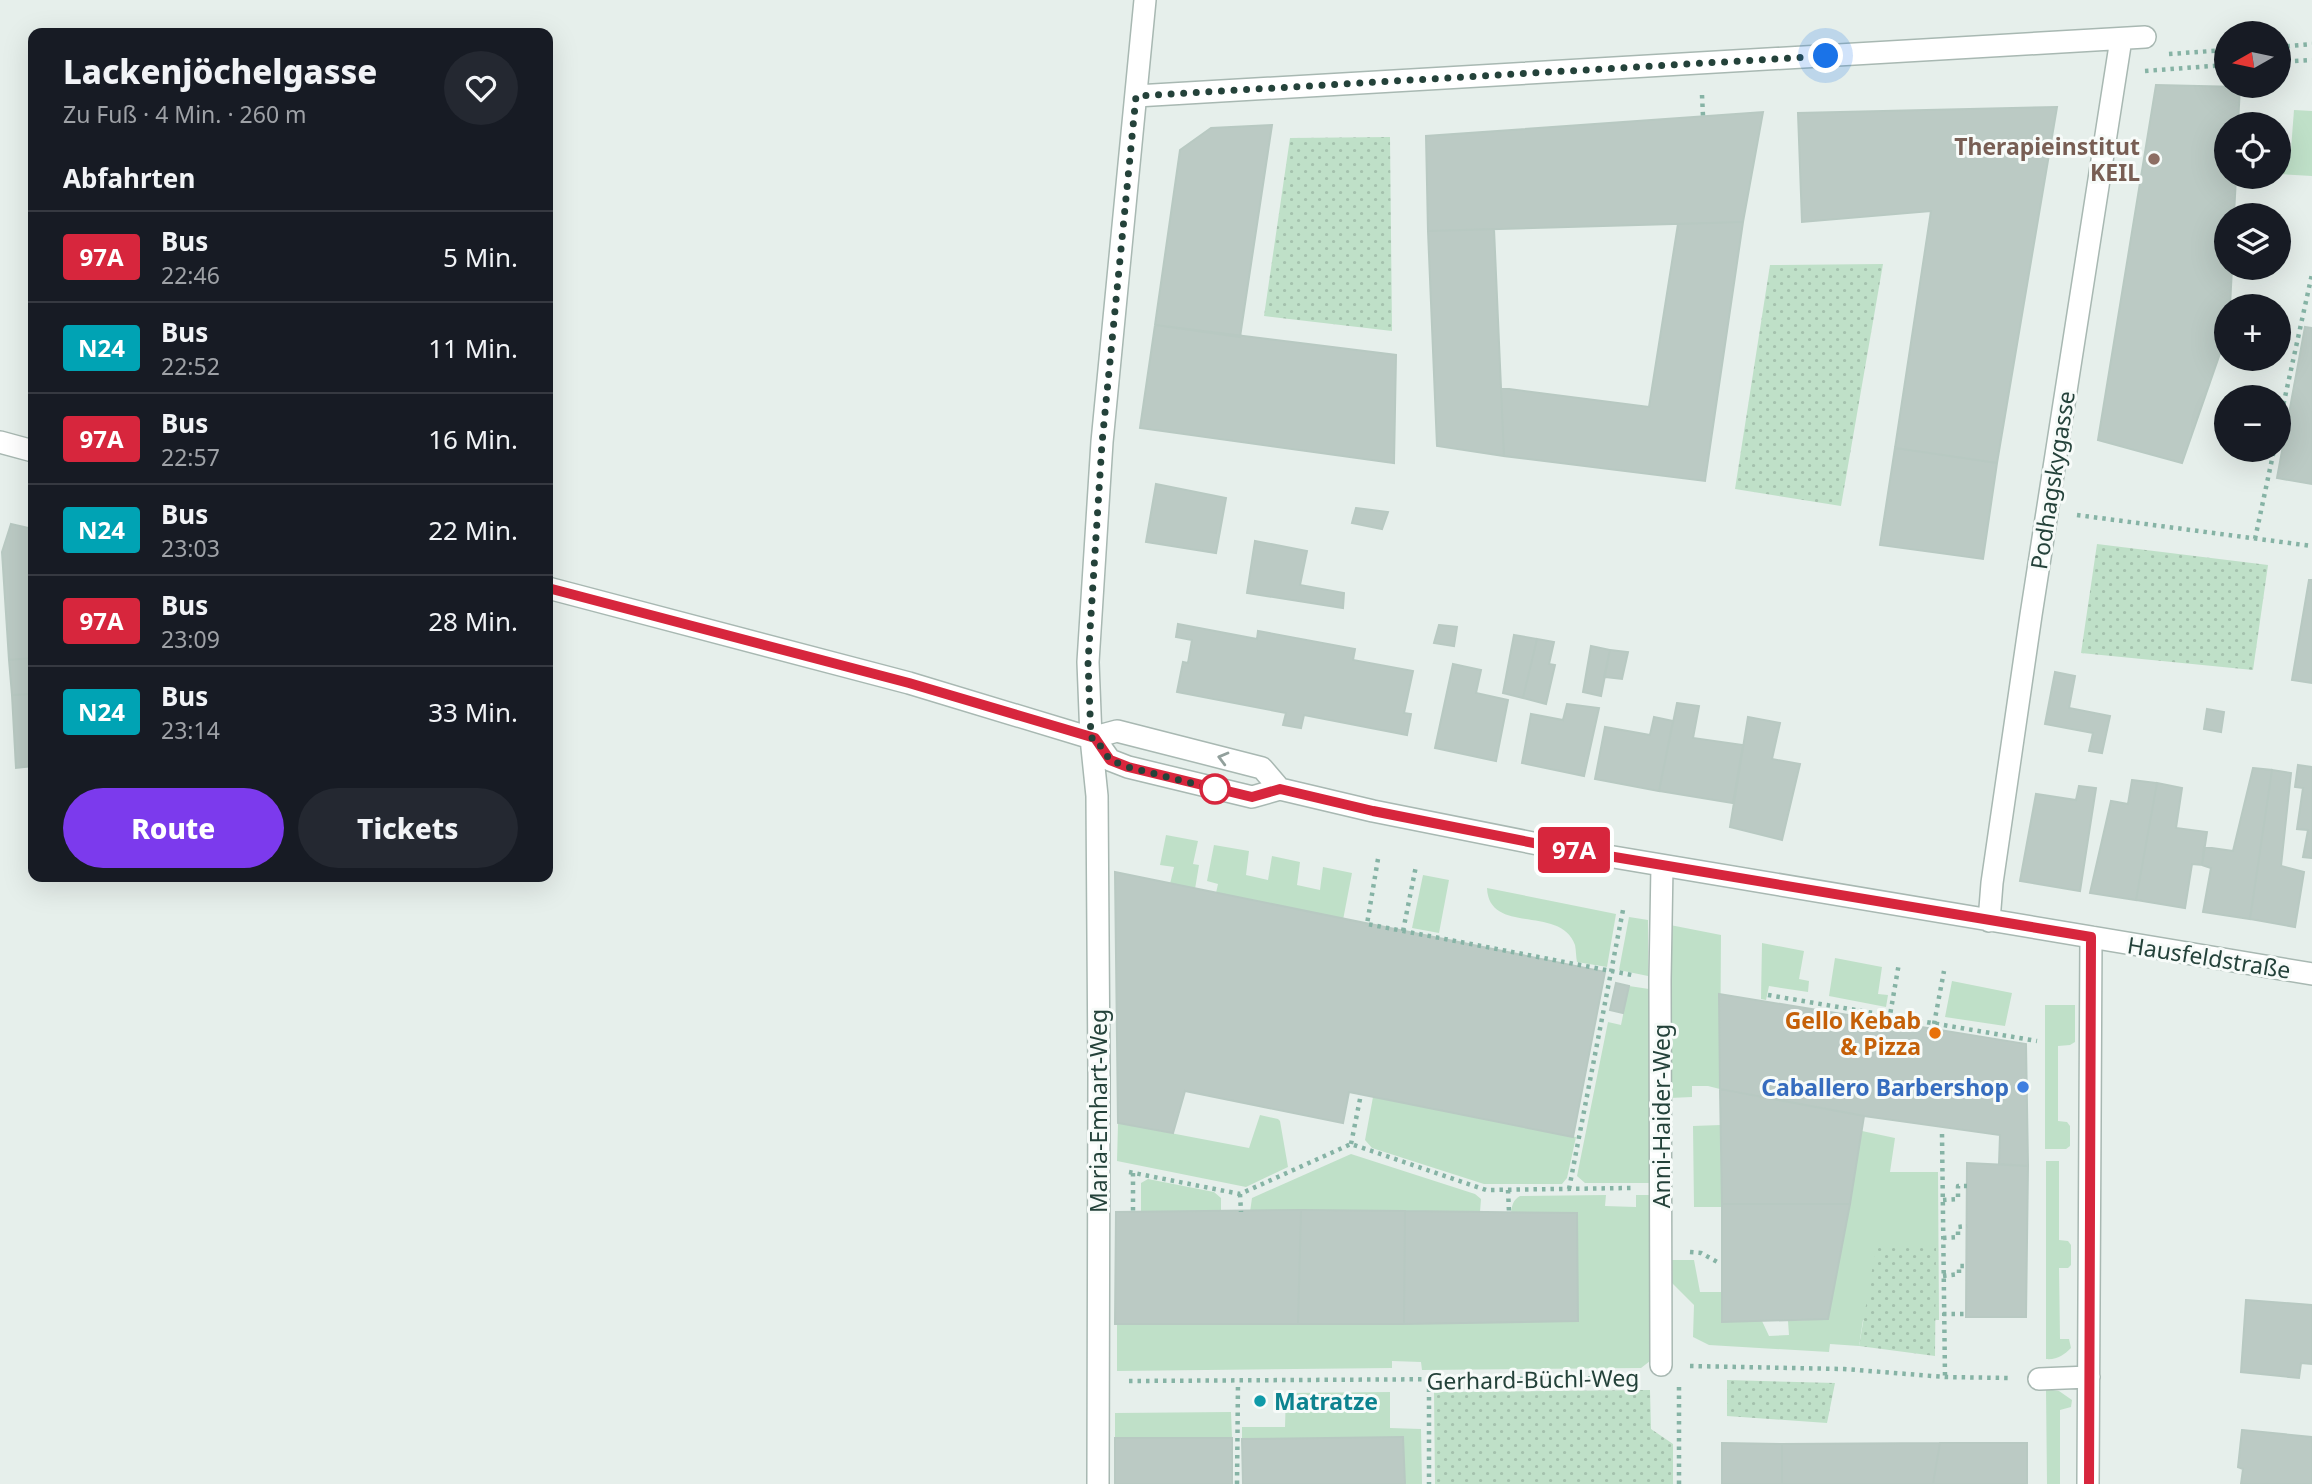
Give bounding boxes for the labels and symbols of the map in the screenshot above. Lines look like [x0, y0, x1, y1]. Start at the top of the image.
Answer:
north arrow [2214, 21, 2291, 98]
your location [1808, 38, 1843, 73]
place label: Therapieinstitut KEIL [1954, 130, 2140, 188]
marker: Therapieinstitut KEIL [2146, 151, 2162, 167]
street label: Podhagskygasse [2022, 388, 2082, 572]
one-way arrow [1217, 752, 1229, 766]
unlabelled marker [1200, 774, 1230, 804]
line badge: 97A [1534, 827, 1614, 873]
street label: Hausfeldstraße [2125, 928, 2293, 986]
place label: Gello Kebab & Pizza [1785, 1004, 1921, 1062]
street label: Maria-Emhart-Weg [1082, 1009, 1114, 1213]
street label: Anni-Haider-Weg [1645, 1024, 1677, 1208]
marker: Gello Kebab & Pizza [1927, 1025, 1943, 1041]
place label: Caballero Barbershop [1761, 1071, 2009, 1103]
marker: Caballero Barbershop [2015, 1079, 2031, 1095]
street label: Gerhard-Büchl-Weg [1426, 1361, 1640, 1397]
place label: Matratze [1274, 1385, 1378, 1417]
marker: Matratze [1252, 1393, 1268, 1409]

